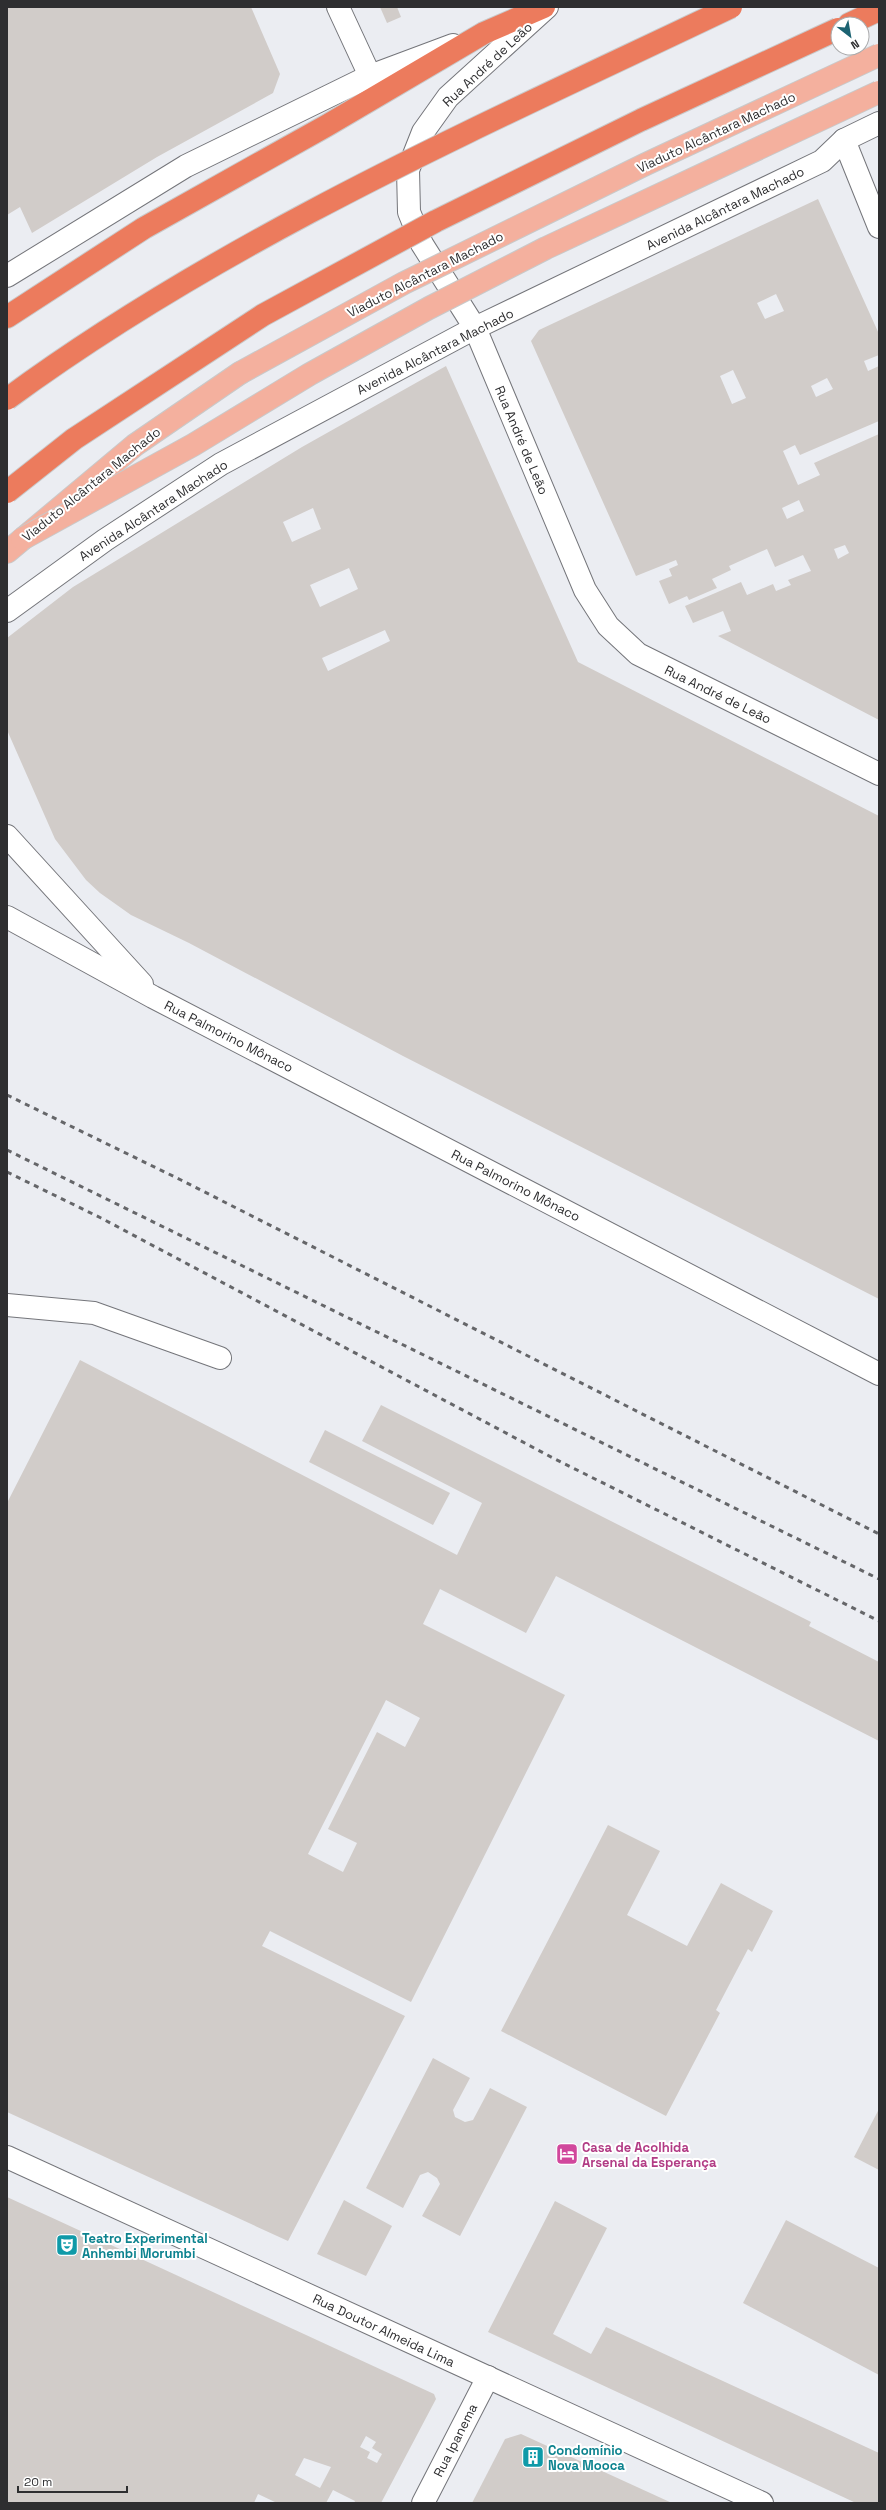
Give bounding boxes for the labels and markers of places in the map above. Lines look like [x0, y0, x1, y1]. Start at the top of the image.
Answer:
place label: Casa de Acolhida Arsenal da Esperança [582, 2139, 717, 2171]
hotel icon: Casa de Acolhida Arsenal da Esperança [554, 2141, 580, 2167]
place label: Teatro Experimental Anhembi Morumbi [82, 2230, 208, 2262]
theatre icon: Teatro Experimental Anhembi Morumbi [54, 2232, 80, 2258]
place label: Condomínio Nova Mooca [548, 2442, 625, 2474]
building icon: Condomínio Nova Mooca [520, 2444, 546, 2470]

